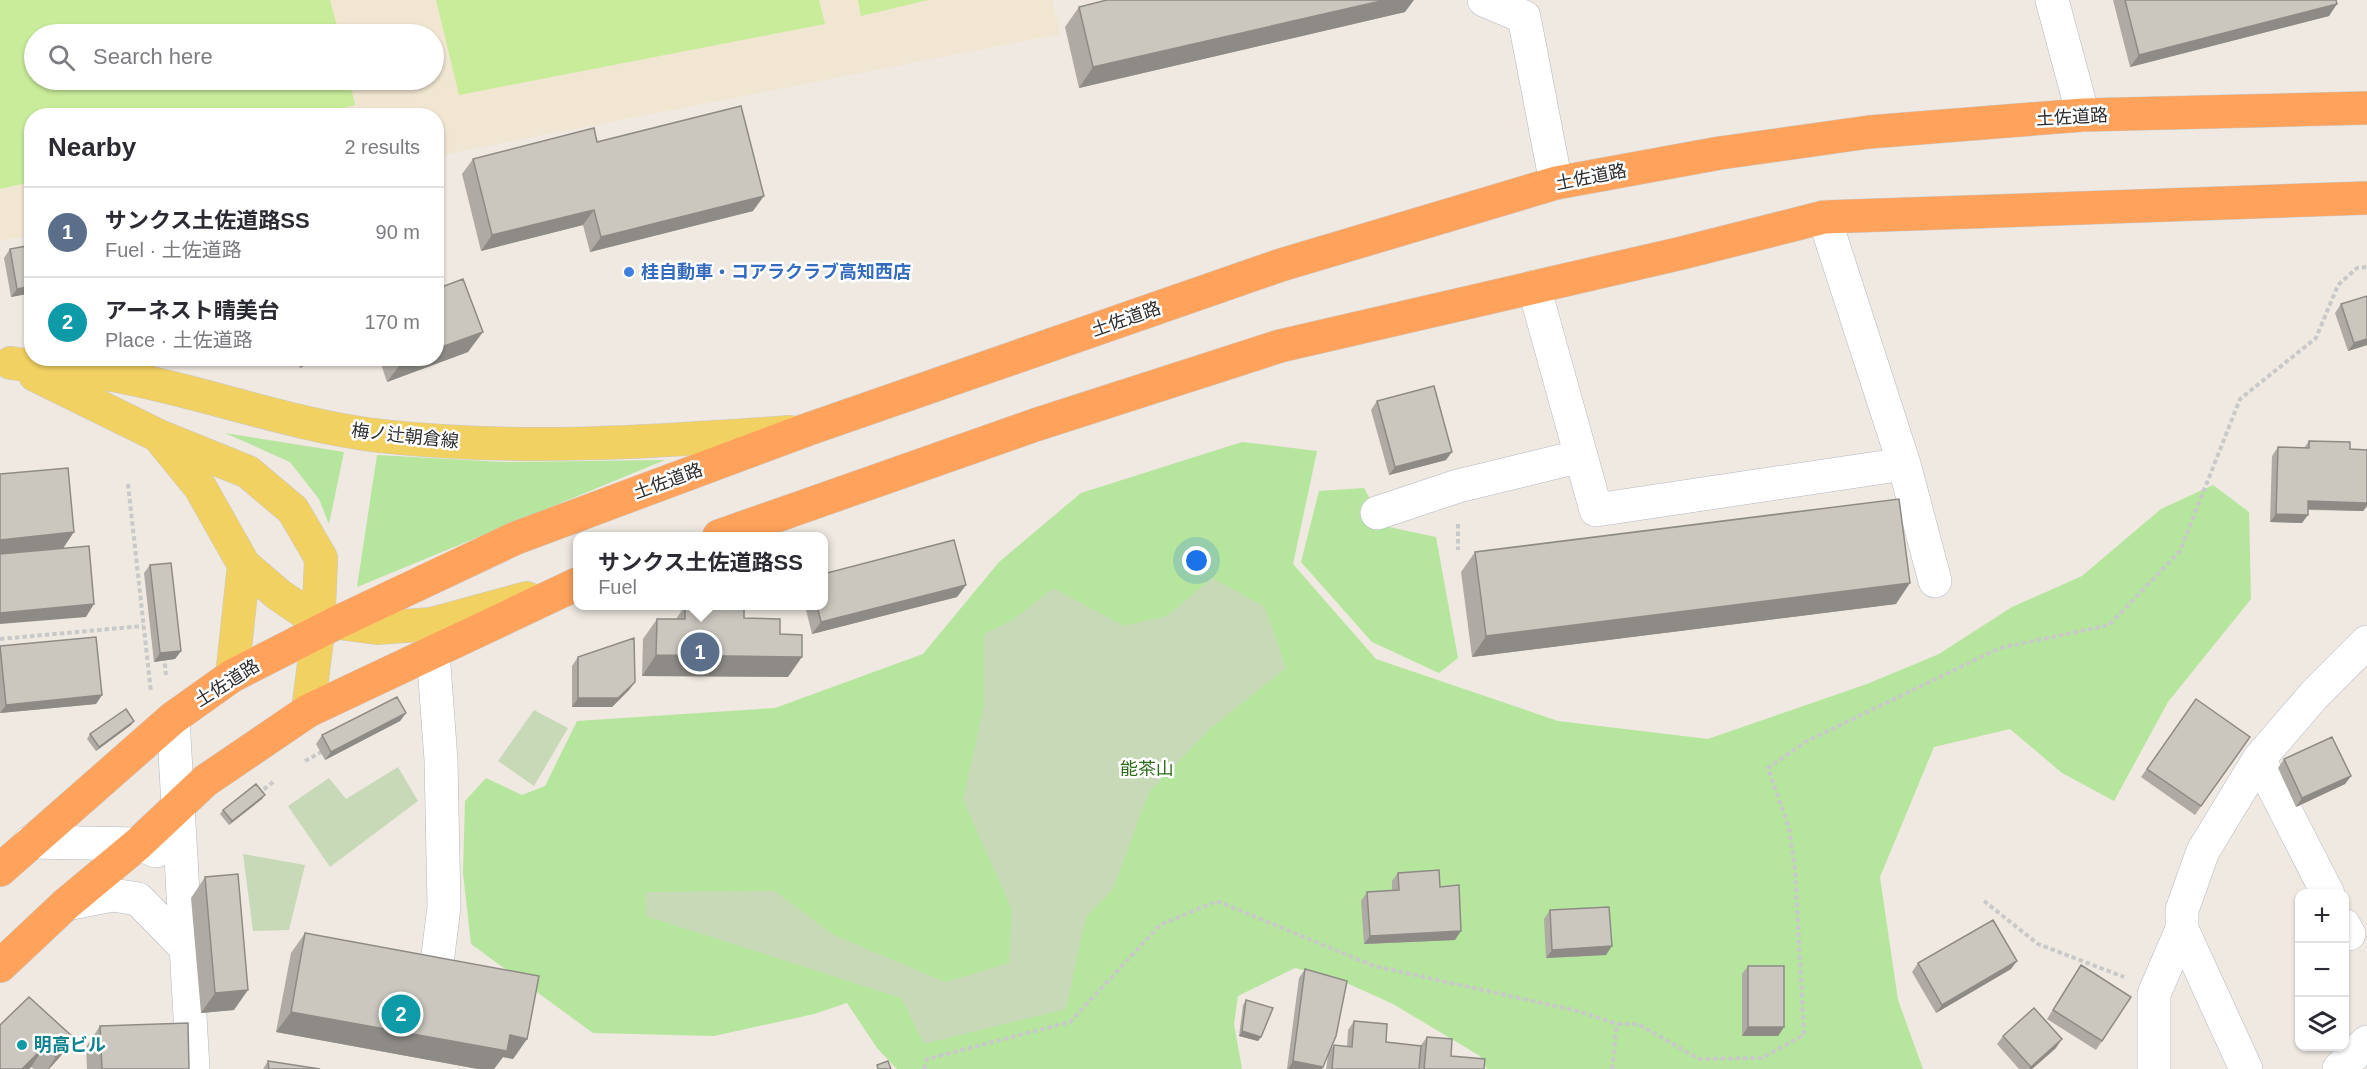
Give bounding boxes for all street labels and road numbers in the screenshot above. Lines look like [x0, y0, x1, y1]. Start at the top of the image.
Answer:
street label: 土佐道路 [2036, 105, 2108, 129]
street label: 土佐道路 [1554, 160, 1628, 194]
street label: 土佐道路 [1089, 298, 1163, 340]
street label: 梅ノ辻朝倉線 [350, 420, 460, 452]
street label: 土佐道路 [631, 459, 705, 503]
street label: 土佐道路 [191, 655, 263, 711]

